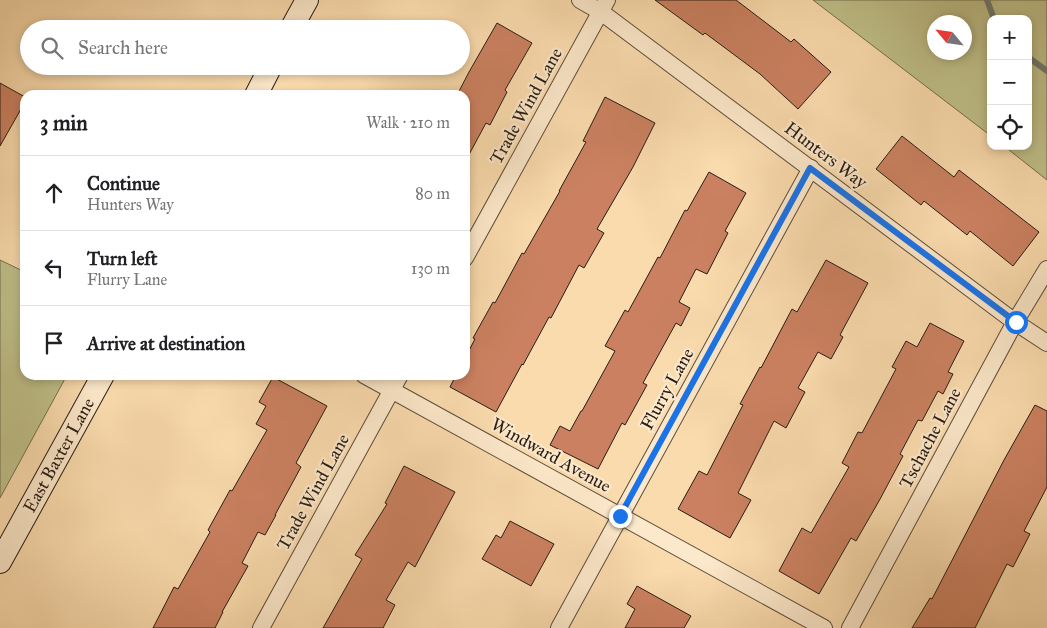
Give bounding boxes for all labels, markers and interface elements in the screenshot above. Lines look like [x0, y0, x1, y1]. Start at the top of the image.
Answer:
north arrow [927, 15, 972, 60]
map controls [987, 15, 1032, 150]
button: + [987, 15, 1032, 60]
search box [20, 20, 470, 75]
icon: search [38, 34, 66, 62]
text: Search here [78, 36, 168, 59]
street label: Trade Wind Lane [485, 44, 567, 168]
button: − [987, 60, 1032, 105]
button: locate [987, 105, 1032, 150]
text: 3 min [40, 110, 88, 136]
text: Walk · 210 m [366, 113, 450, 132]
street label: Hunters Way [780, 117, 872, 194]
text: Continue [87, 172, 160, 195]
icon: ahead [40, 179, 68, 207]
text: 80 m [415, 184, 450, 203]
text: Hunters Way [87, 195, 174, 214]
text: Turn left [87, 247, 157, 270]
icon: left [40, 254, 68, 282]
text: 130 m [411, 259, 450, 278]
text: Flurry Lane [87, 270, 167, 289]
route start [1005, 311, 1028, 334]
icon: arrive [40, 329, 68, 357]
text: Arrive at destination [87, 332, 245, 355]
street label: Flurry Lane [636, 344, 698, 434]
street label: Tschache Lane [894, 384, 966, 492]
street label: East Baxter Lane [18, 394, 99, 516]
street label: Windward Avenue [487, 413, 615, 497]
street label: Trade Wind Lane [272, 430, 354, 554]
route end [609, 505, 632, 528]

